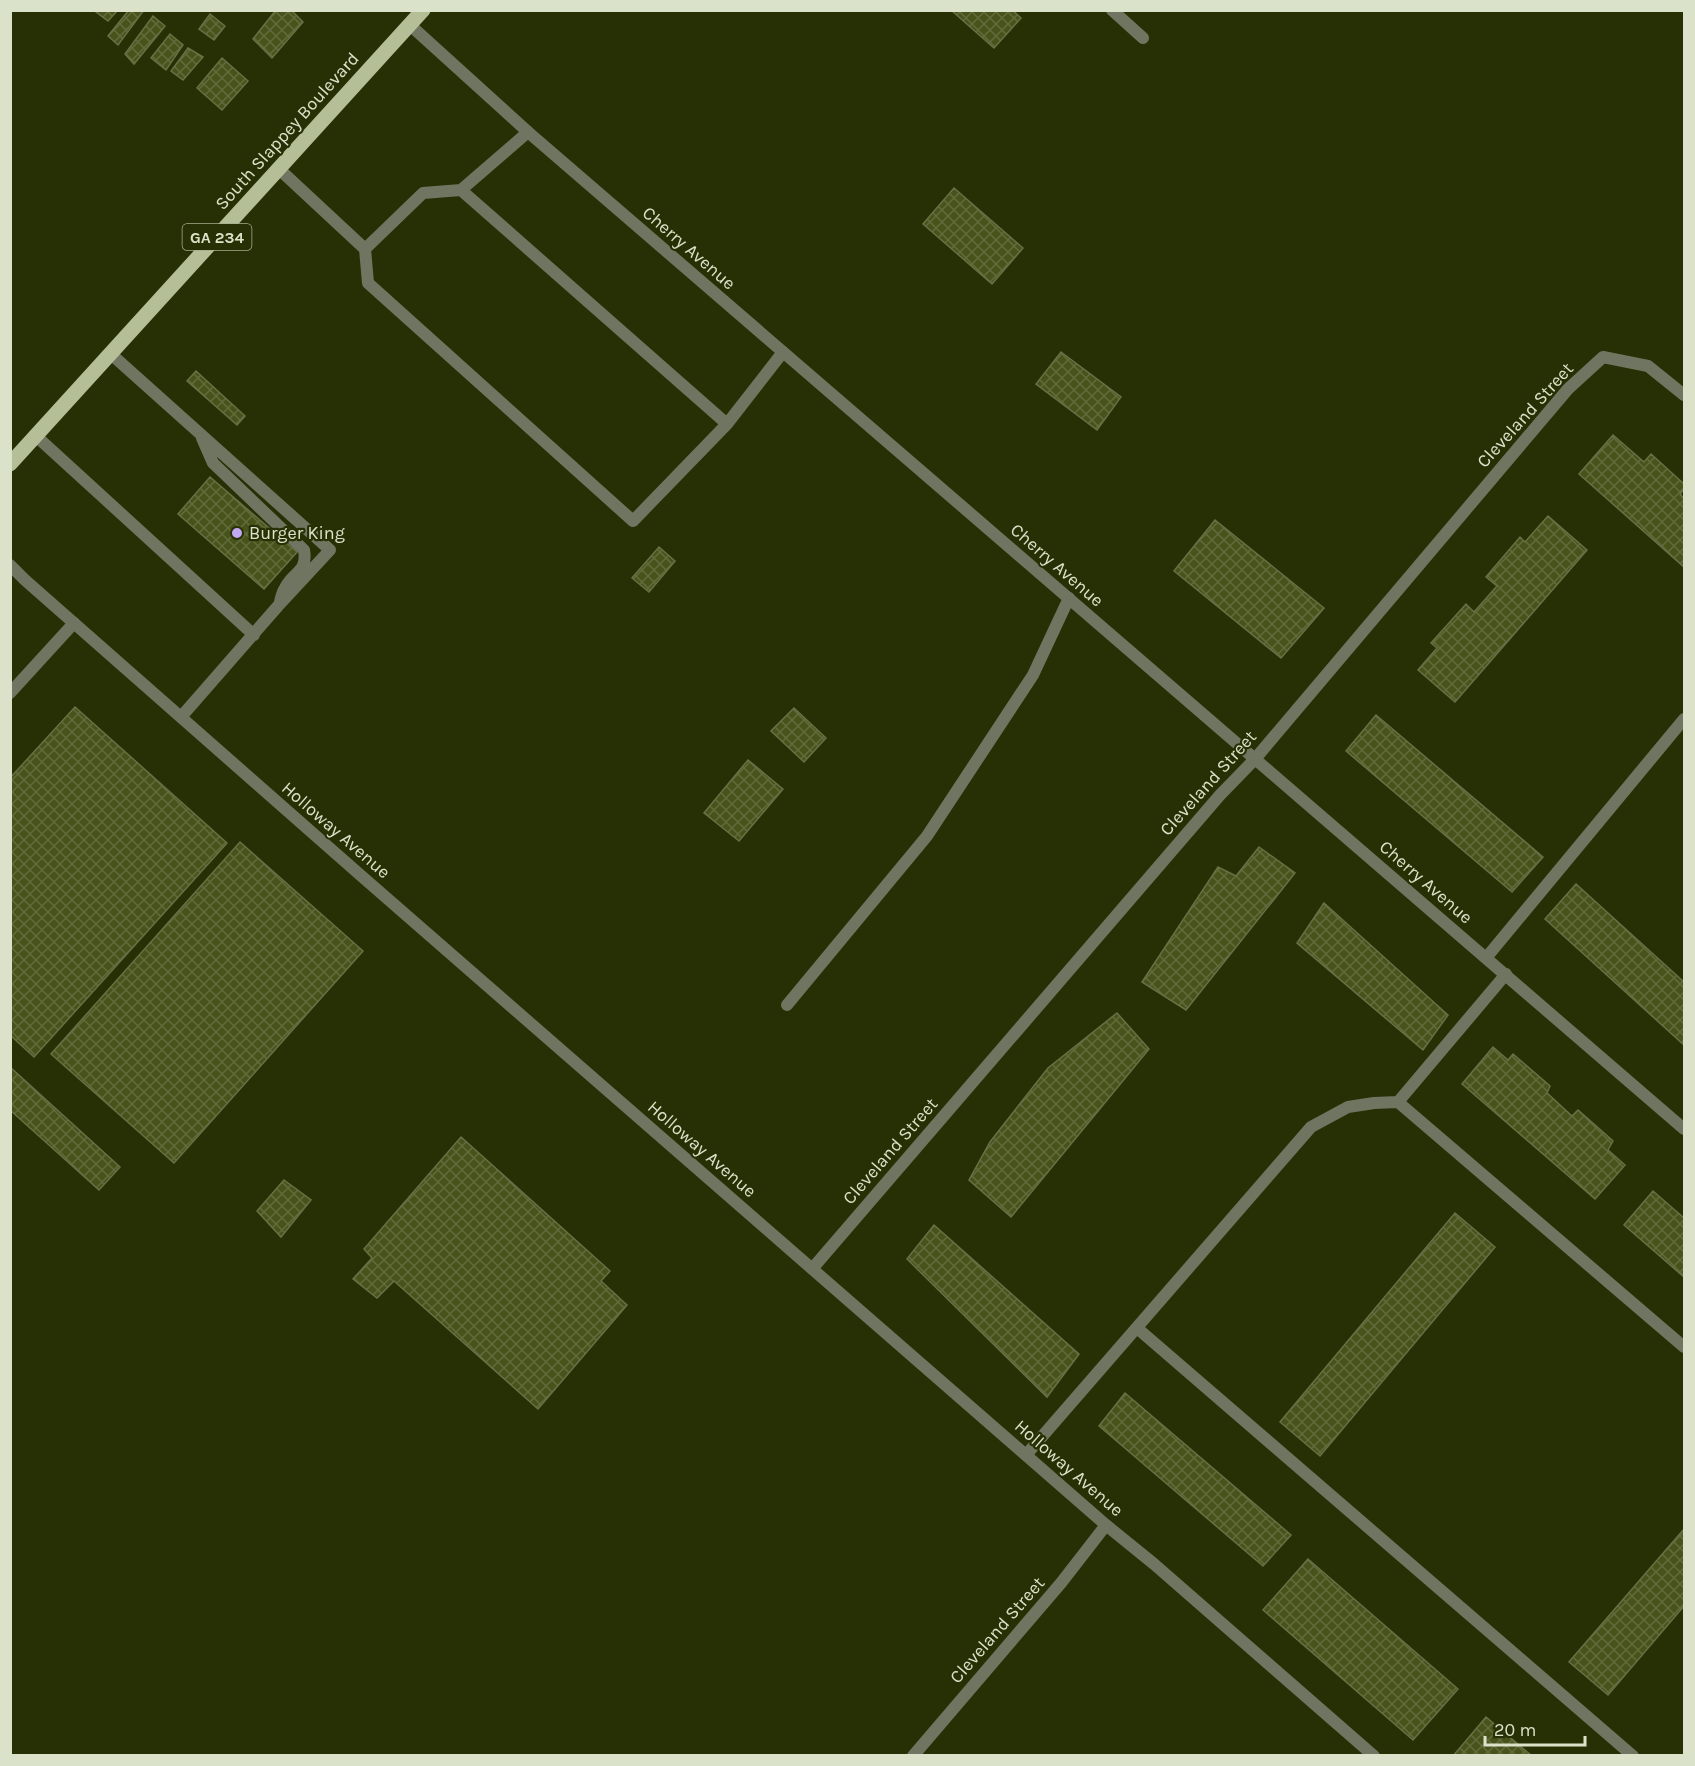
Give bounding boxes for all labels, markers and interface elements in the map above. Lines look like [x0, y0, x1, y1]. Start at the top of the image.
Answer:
street label: South Slappey Boulevard [210, 48, 364, 214]
street label: Cherry Avenue [638, 202, 740, 294]
road number: GA 234 [182, 224, 252, 250]
street label: Cleveland Street [1472, 358, 1578, 472]
street label: Cherry Avenue [1006, 519, 1108, 611]
place label: Burger King [249, 522, 345, 544]
marker: Burger King [230, 526, 244, 540]
street label: Cleveland Street [1155, 726, 1261, 840]
street label: Holloway Avenue [277, 777, 395, 883]
street label: Cherry Avenue [1375, 836, 1477, 928]
street label: Cleveland Street [838, 1093, 942, 1209]
street label: Holloway Avenue [643, 1096, 761, 1202]
street label: Holloway Avenue [1010, 1415, 1128, 1521]
street label: Cleveland Street [945, 1572, 1049, 1688]
scale bar [1485, 1709, 1586, 1747]
text: 20 m [1494, 1719, 1536, 1741]

